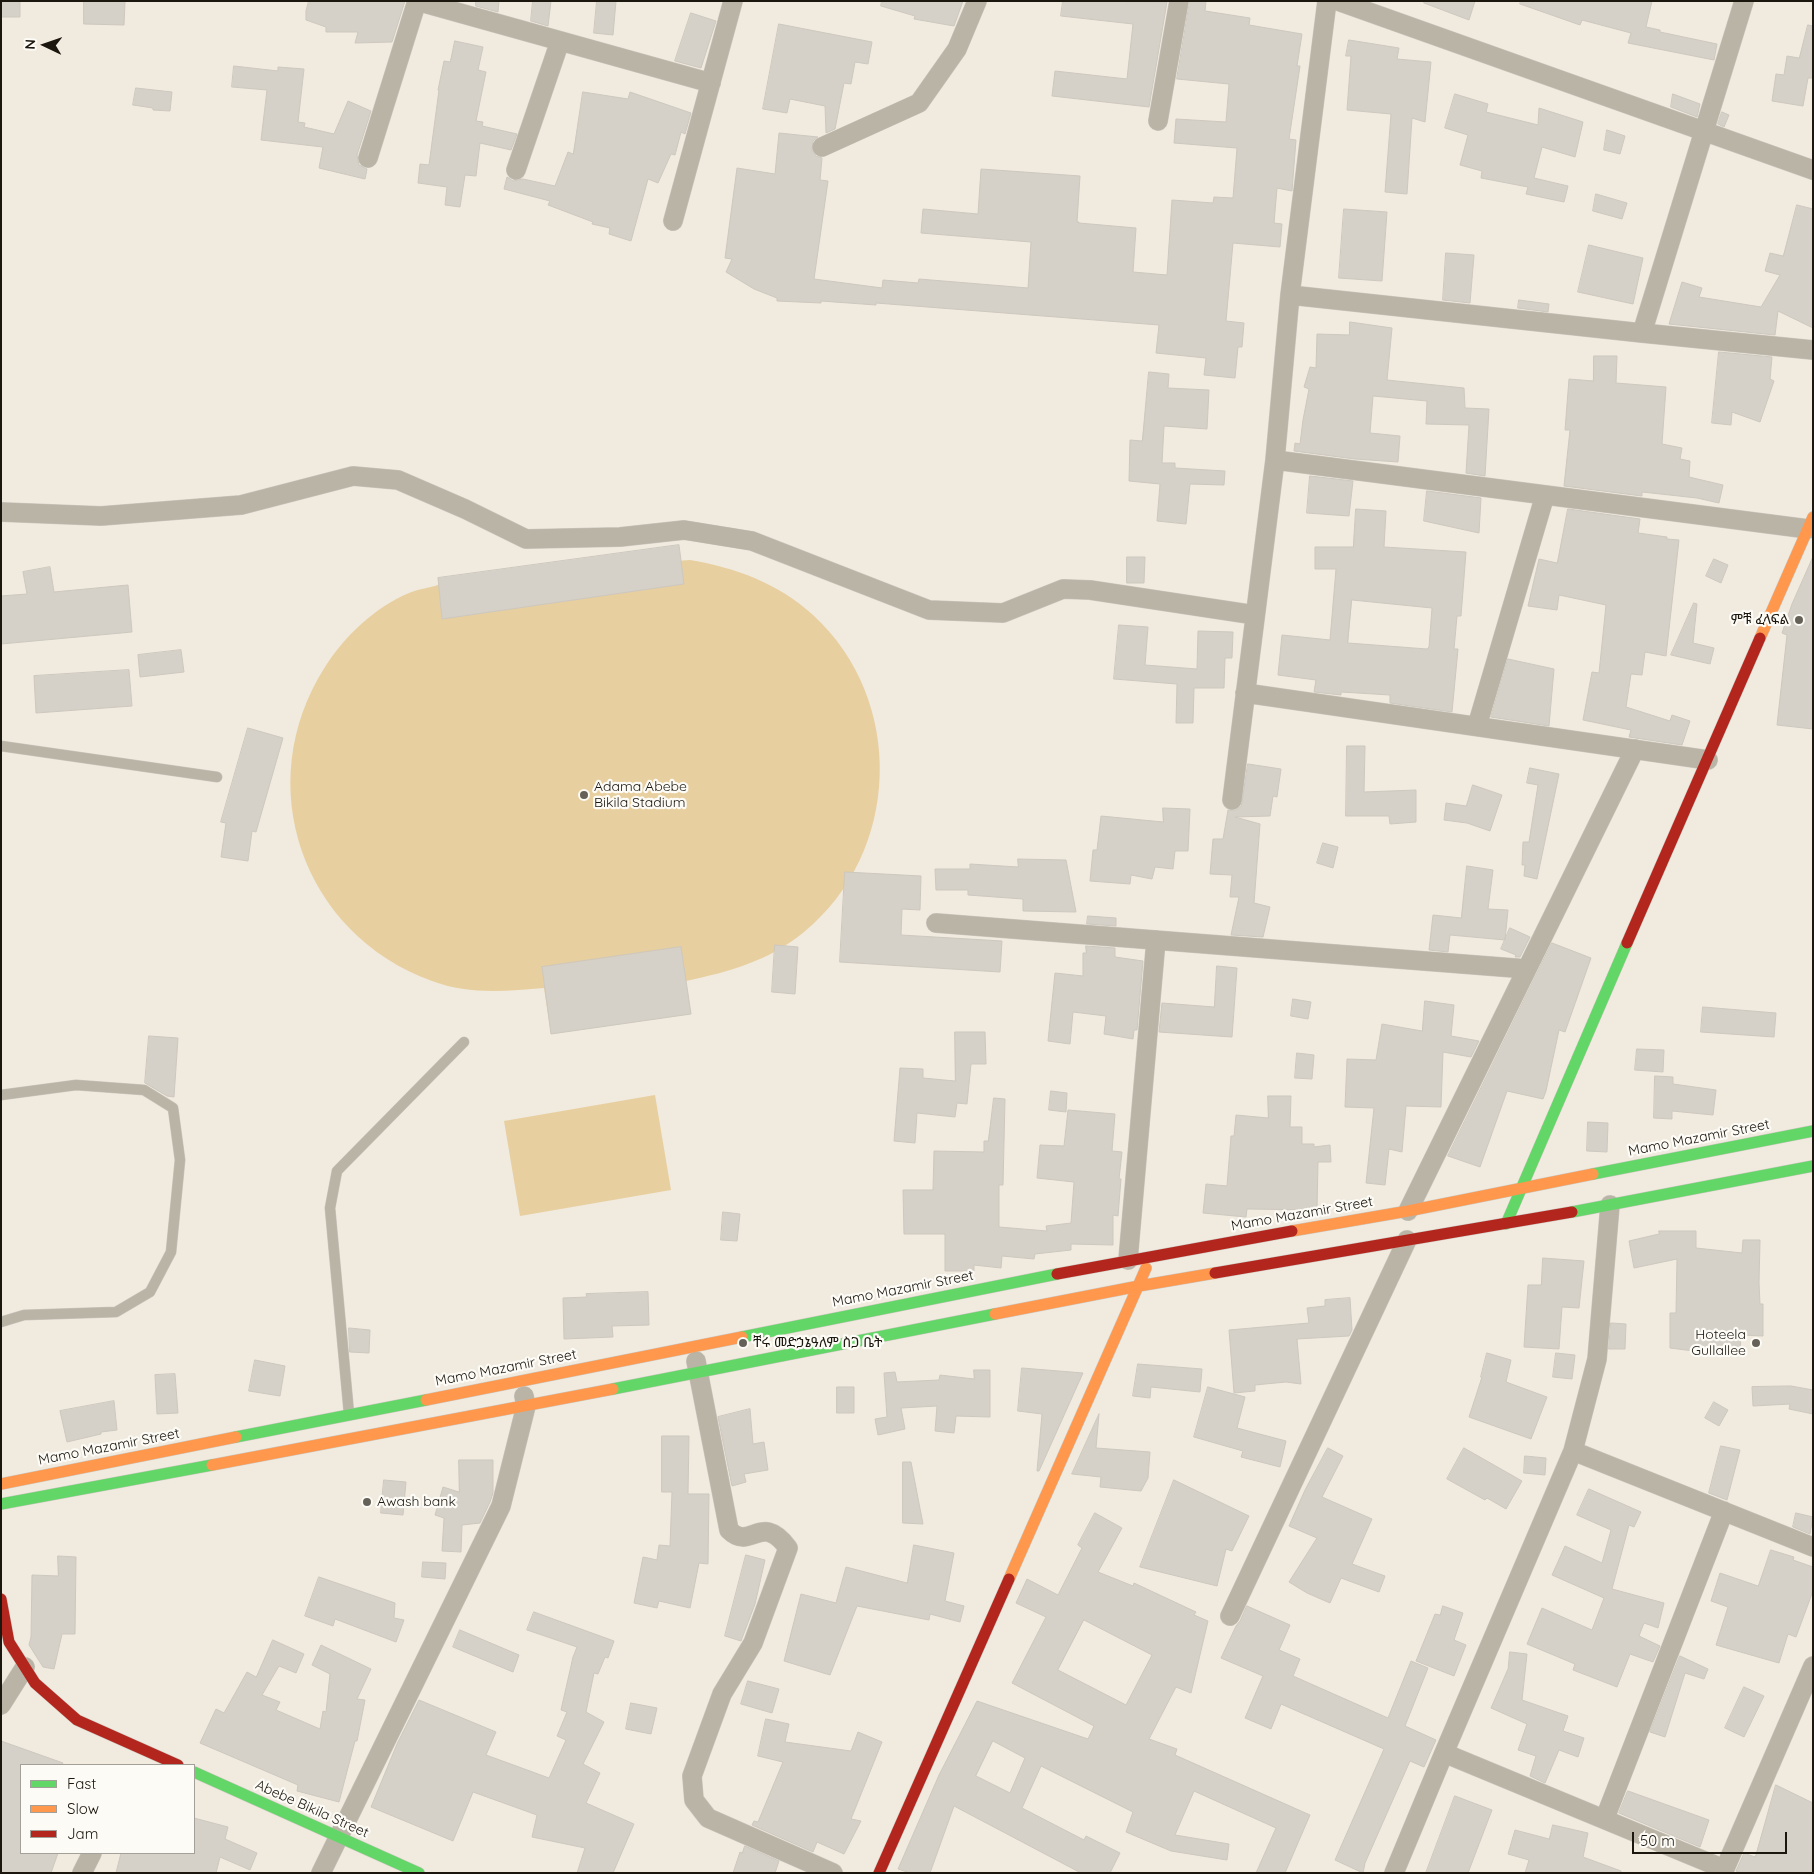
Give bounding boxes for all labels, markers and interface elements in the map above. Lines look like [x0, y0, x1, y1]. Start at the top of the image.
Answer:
north arrow [20, 20, 70, 70]
text: N [21, 39, 39, 50]
place label: ምቹ ፈላፍል [1731, 612, 1789, 628]
marker: ምቹ ፈላፍል [1793, 614, 1805, 626]
place label: Adama Abebe Bikila Stadium [594, 779, 687, 812]
marker: Adama Abebe Bikila Stadium [578, 789, 590, 801]
street label: Mamo Mazamir Street [1627, 1116, 1771, 1160]
street label: Mamo Mazamir Street [1230, 1193, 1374, 1235]
street label: Mamo Mazamir Street [831, 1267, 975, 1311]
place label: Hoteela Gullallee [1691, 1327, 1746, 1360]
place label: ቸሩ መድኃኔዓለም ስጋ ቤት [753, 1335, 882, 1351]
marker: ቸሩ መድኃኔዓለም ስጋ ቤት [737, 1337, 749, 1349]
marker: Hoteela Gullallee [1750, 1337, 1762, 1349]
street label: Mamo Mazamir Street [434, 1346, 578, 1390]
street label: Mamo Mazamir Street [37, 1425, 181, 1469]
place label: Awash bank [377, 1494, 456, 1510]
marker: Awash bank [361, 1496, 373, 1508]
legend [20, 1764, 195, 1854]
text: Fast [67, 1774, 96, 1793]
street label: Abebe Bikila Street [253, 1777, 371, 1841]
text: Slow [67, 1799, 99, 1818]
scale bar [1634, 1822, 1789, 1854]
text: Jam [67, 1824, 98, 1843]
text: 50 m [1640, 1831, 1675, 1850]

